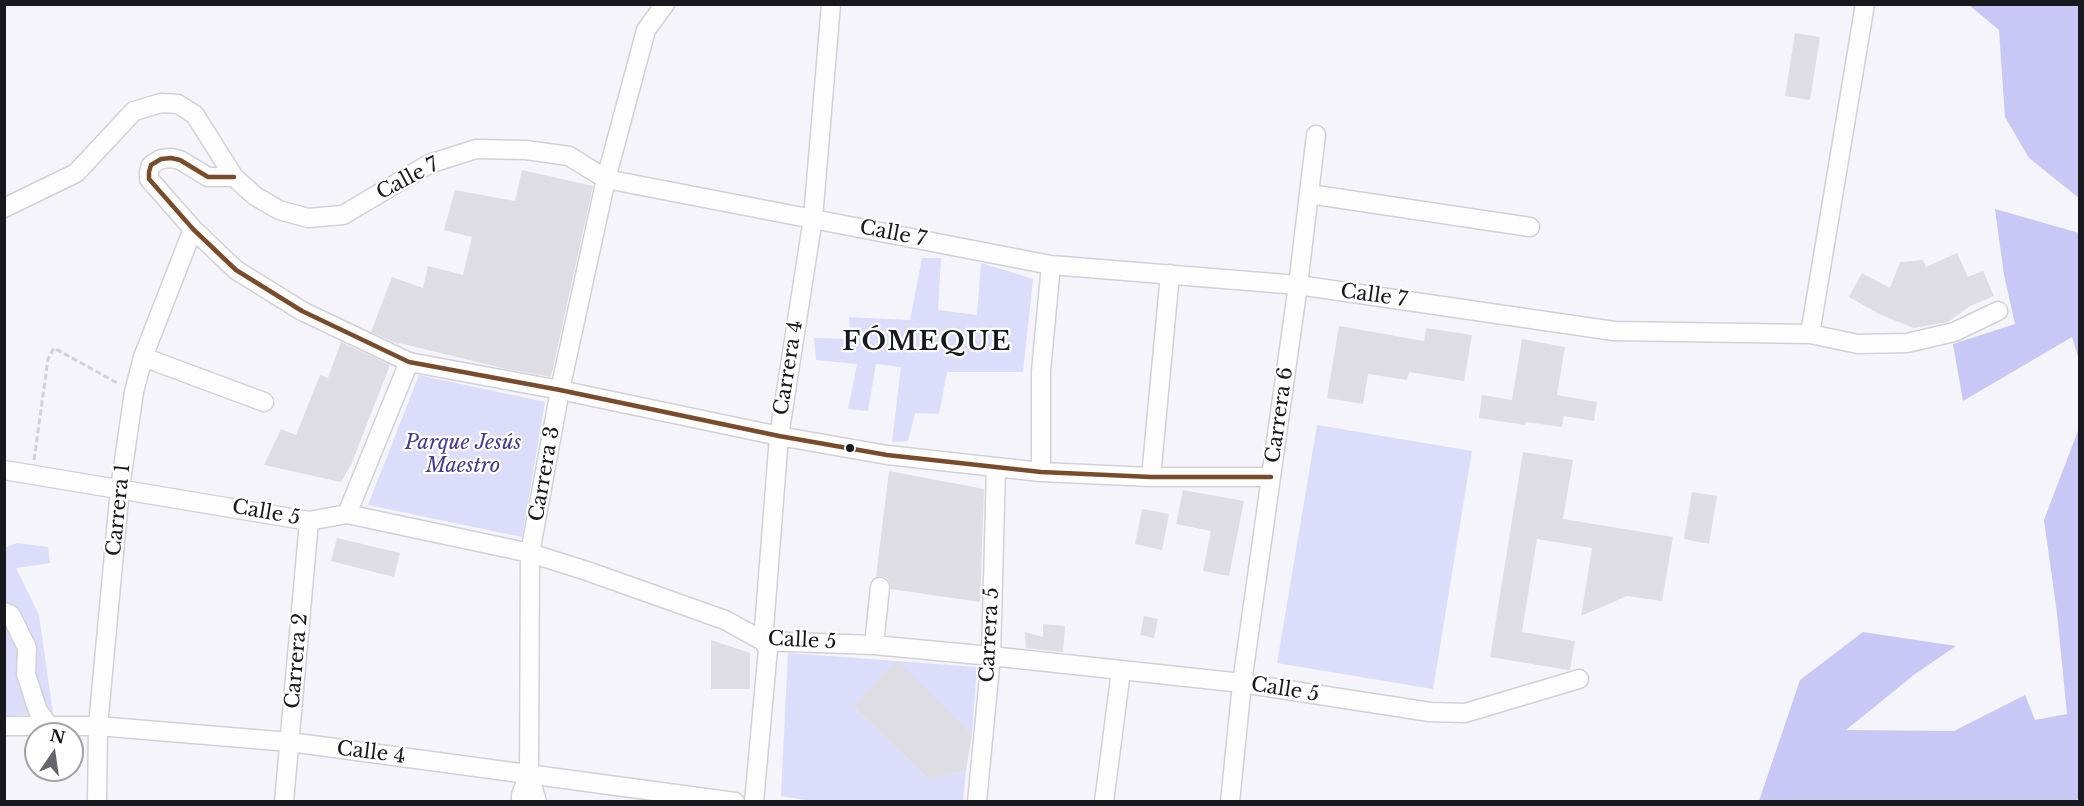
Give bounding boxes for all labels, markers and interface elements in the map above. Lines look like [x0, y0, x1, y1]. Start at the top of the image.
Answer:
street label: Calle 7 [373, 153, 443, 205]
street label: Calle 7 [858, 216, 928, 252]
street label: Calle 7 [1339, 279, 1409, 313]
street label: Carrera 4 [770, 319, 808, 417]
district label: FÓMEQUE [842, 327, 1012, 359]
street label: Carrera 6 [1261, 365, 1299, 465]
street label: Carrera 3 [525, 425, 565, 523]
park label: Parque Jesús Maestro [405, 431, 521, 478]
unlabelled marker [844, 442, 856, 454]
street label: Carrera 1 [102, 463, 136, 557]
street label: Calle 5 [230, 495, 302, 531]
street label: Carrera 5 [976, 587, 1004, 683]
street label: Carrera 2 [281, 612, 313, 710]
street label: Calle 5 [767, 627, 837, 655]
street label: Calle 5 [1249, 673, 1321, 707]
north arrow [24, 722, 84, 782]
text: N [48, 725, 67, 748]
street label: Calle 4 [335, 737, 407, 769]

